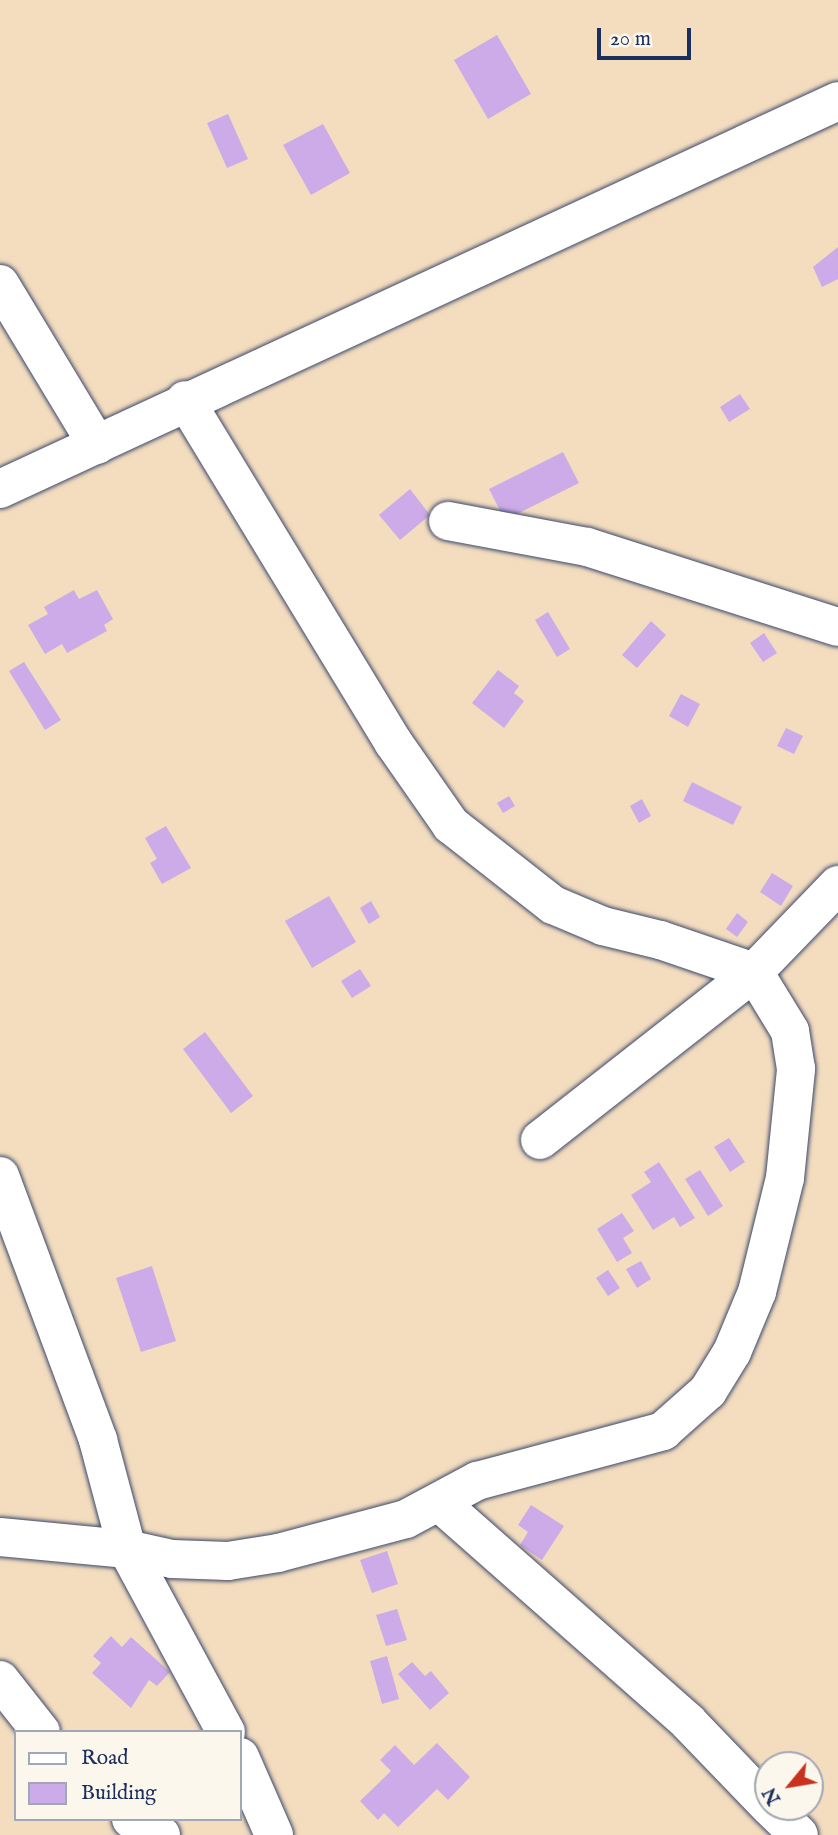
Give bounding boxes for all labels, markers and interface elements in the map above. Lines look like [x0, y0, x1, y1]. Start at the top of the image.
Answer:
scale bar [600, 14, 694, 58]
text: 20 m [610, 26, 651, 53]
legend [14, 1730, 242, 1821]
text: Road [81, 1745, 128, 1772]
north arrow [754, 1751, 824, 1821]
text: Building [81, 1780, 156, 1807]
text: N [758, 1782, 787, 1809]

